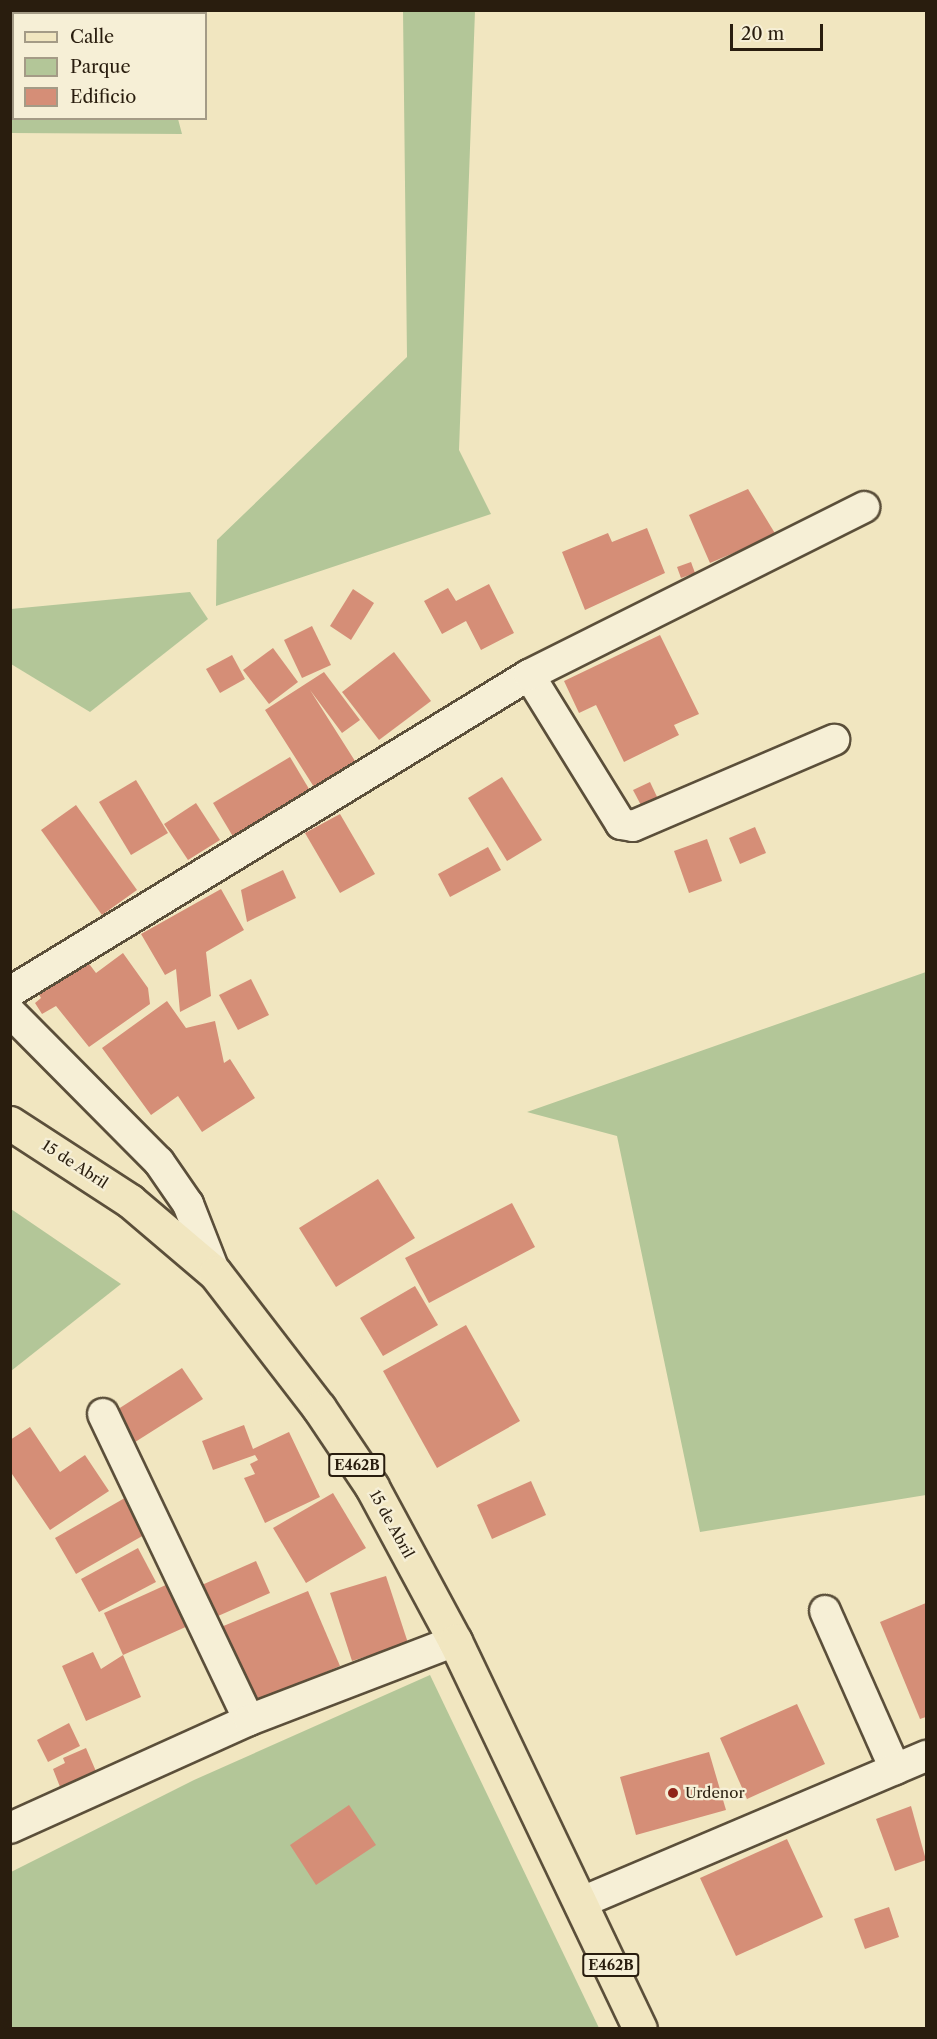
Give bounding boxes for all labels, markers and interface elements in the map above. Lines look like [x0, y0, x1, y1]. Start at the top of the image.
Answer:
legend [12, 12, 207, 120]
scale bar [733, 12, 826, 50]
text: 20 m [741, 23, 784, 45]
text: Calle [70, 26, 114, 48]
text: Parque [70, 56, 131, 78]
text: Edificio [70, 86, 136, 108]
street label: 15 de Abril [38, 1136, 112, 1192]
road number: E462B [327, 1454, 387, 1476]
street label: 15 de Abril [366, 1487, 418, 1561]
place label: Urdenor [685, 1784, 745, 1802]
marker: Urdenor [666, 1786, 680, 1800]
road number: E462B [581, 1954, 641, 1976]

